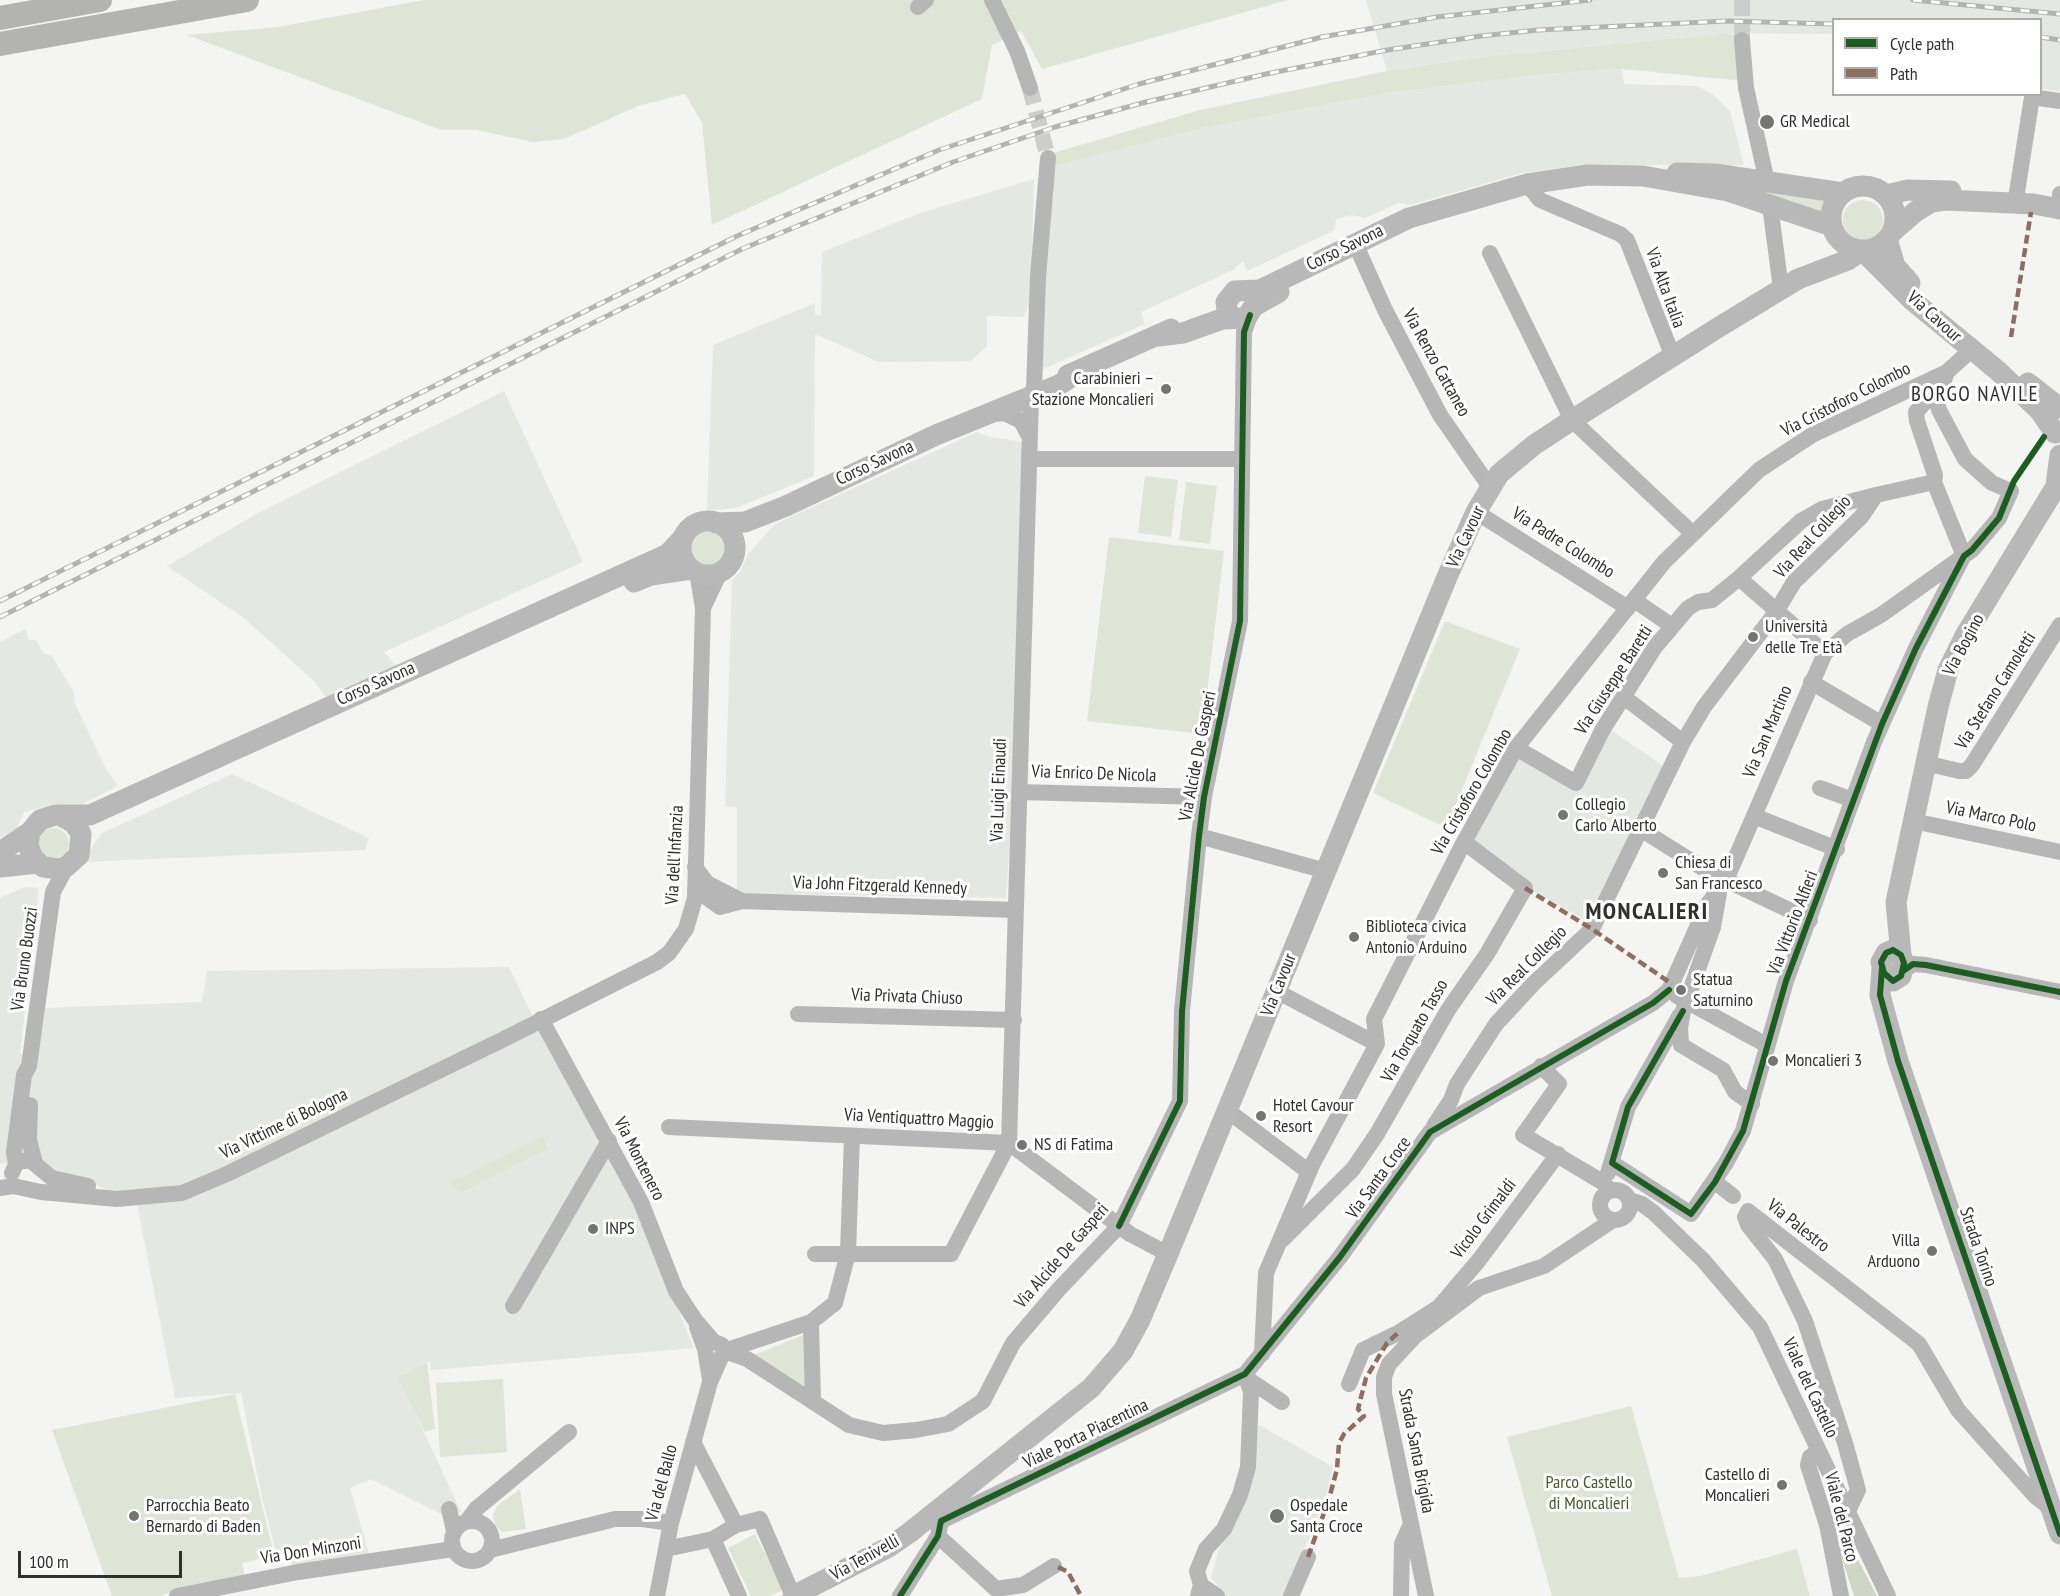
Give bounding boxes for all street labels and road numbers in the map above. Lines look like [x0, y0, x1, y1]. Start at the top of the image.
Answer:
street label: Corso Savona [1303, 220, 1387, 276]
street label: Via Alta Italia [1641, 245, 1689, 331]
street label: Via Cavour [1902, 287, 1966, 347]
street label: Via Renzo Cattaneo [1398, 305, 1474, 421]
street label: Via Cristoforo Colombo [1778, 358, 1914, 442]
street label: Corso Savona [833, 436, 917, 490]
street label: Via Real Collegio [1770, 491, 1856, 583]
street label: Via Cavour [1442, 503, 1490, 571]
street label: Via Padre Colombo [1508, 503, 1618, 583]
street label: Via Bogino [1939, 610, 1989, 680]
street label: Via Giuseppe Baretti [1571, 621, 1657, 739]
street label: Via Stefano Camoletti [1951, 628, 2041, 754]
street label: Corso Savona [334, 657, 418, 711]
street label: Via San Martino [1739, 682, 1797, 782]
street label: Via Alcide De Gasperi [1175, 689, 1221, 823]
street label: Via Cristoforo Colombo [1427, 725, 1517, 859]
street label: Via Luigi Einaudi [986, 738, 1012, 842]
street label: Via Enrico De Nicola [1031, 761, 1157, 787]
street label: Via Marco Polo [1944, 797, 2038, 837]
street label: Via dell'Infanzia [662, 805, 688, 905]
street label: Via Vittorio Alfieri [1763, 868, 1823, 978]
street label: Via John Fitzgerald Kennedy [793, 872, 967, 900]
street label: Via Bruno Buozzi [7, 906, 43, 1012]
street label: Via Real Collegio [1482, 921, 1572, 1011]
street label: Via Cavour [1257, 950, 1301, 1020]
street label: Via Torquato Tasso [1377, 976, 1453, 1086]
street label: Via Privata Chiuso [851, 984, 963, 1010]
street label: Via Vittime di Bologna [217, 1084, 351, 1164]
street label: Via Ventiquattro Maggio [844, 1104, 994, 1134]
street label: Via Montenero [609, 1114, 669, 1204]
street label: Via Santa Croce [1342, 1133, 1416, 1223]
street label: Vicolo Grimaldi [1447, 1175, 1521, 1263]
street label: Via Palestro [1762, 1195, 1834, 1257]
street label: Via Alcide De Gasperi [1010, 1199, 1114, 1313]
street label: Strada Torino [1954, 1205, 2002, 1289]
street label: Viale del Castello [1777, 1335, 1843, 1441]
street label: Strada Santa Brigida [1393, 1387, 1439, 1515]
street label: Viale Porta Piacentina [1020, 1394, 1152, 1474]
street label: Via del Ballo [641, 1442, 683, 1524]
street label: Viale del Parco [1819, 1470, 1863, 1564]
street label: Via Tenivelli [827, 1530, 903, 1586]
street label: Via Don Minzoni [259, 1532, 363, 1570]

